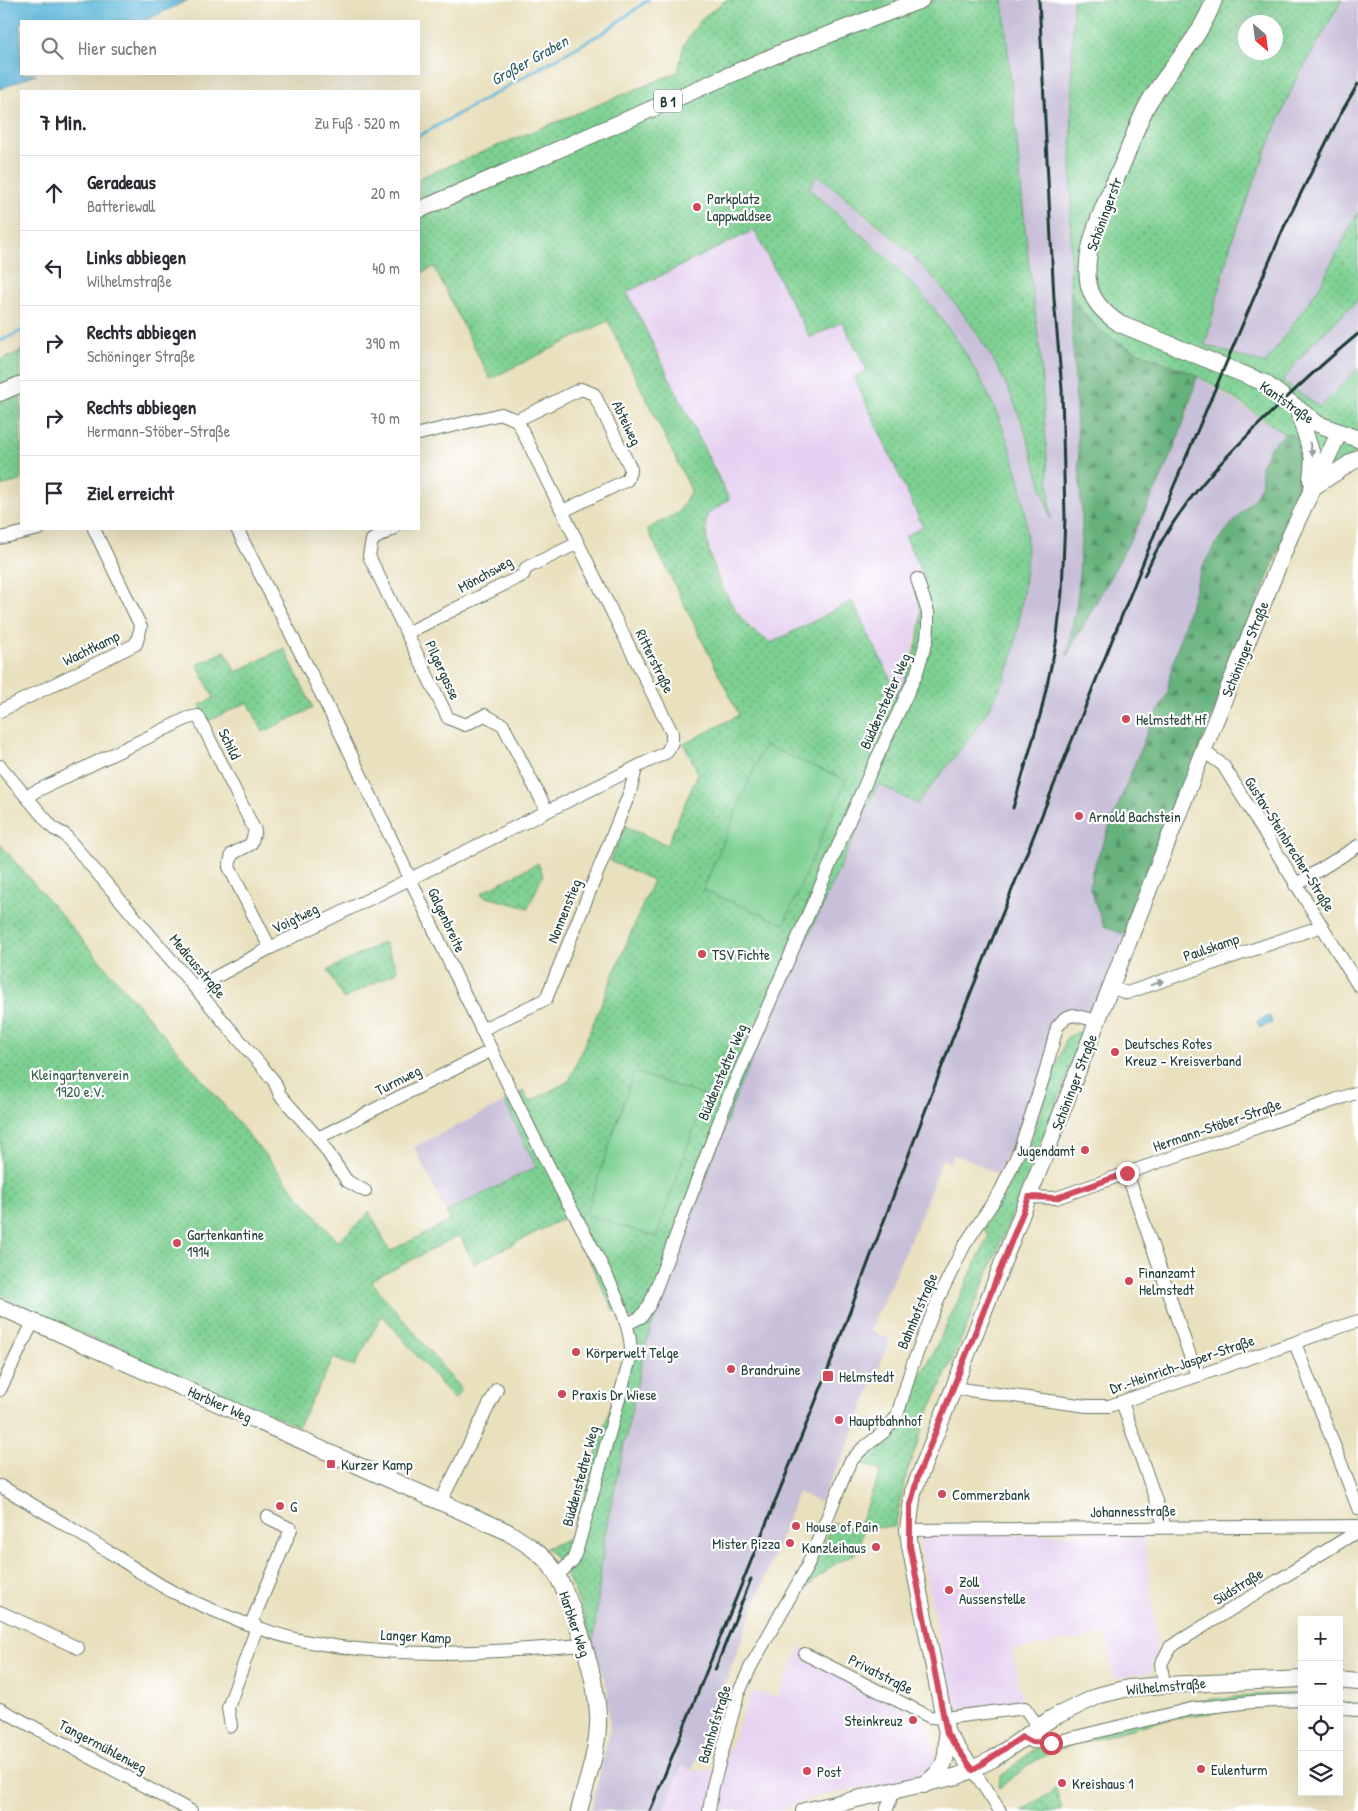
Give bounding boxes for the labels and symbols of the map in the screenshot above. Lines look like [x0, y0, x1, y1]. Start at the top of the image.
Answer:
north arrow [1238, 15, 1283, 60]
water label: Großer Graben [486, 29, 573, 90]
road number: B 1 [654, 90, 682, 112]
street label: Schöningerstr [1081, 174, 1127, 254]
place label: Parkplatz Lappwaldsee [707, 188, 772, 226]
marker: Parkplatz Lappwaldsee [691, 201, 703, 213]
street label: Kantstraße [1256, 376, 1319, 428]
street label: Abteiweg [607, 397, 647, 449]
one-way arrow [1307, 442, 1315, 457]
street label: Mönchsweg [454, 550, 516, 598]
street label: Schöninger Straße [1216, 598, 1274, 700]
street label: Wachtkamp [59, 625, 124, 671]
street label: Ritterstraße [630, 626, 680, 697]
street label: Pilgergasse [420, 637, 466, 703]
street label: Büddenstedter Weg [854, 649, 916, 752]
place label: Helmstedt Hf [1136, 709, 1208, 730]
marker: Helmstedt Hf [1120, 713, 1132, 725]
street label: Schild [214, 725, 247, 763]
street label: Gustav-Steinbrecher-Straße [1240, 772, 1340, 916]
place label: Arnold Bachstein [1089, 806, 1181, 827]
marker: Arnold Bachstein [1073, 810, 1085, 822]
street label: Nonnenstieg [542, 876, 586, 946]
street label: Galgenbreite [423, 884, 471, 956]
street label: Voigtweg [268, 898, 322, 938]
street label: Paulskamp [1180, 928, 1242, 966]
street label: Medicusstraße [165, 929, 231, 1003]
place label: TSV Fichte [712, 944, 770, 965]
marker: TSV Fichte [696, 948, 708, 960]
one-way arrow [1149, 978, 1164, 986]
street label: Büddenstedter Weg [692, 1020, 752, 1124]
street label: Schöninger Straße [1046, 1031, 1102, 1133]
place label: Deutsches Rotes Kreuz - Kreisverband [1125, 1033, 1241, 1071]
marker: Deutsches Rotes Kreuz - Kreisverband [1109, 1046, 1121, 1058]
street label: Turmweg [372, 1059, 425, 1100]
park label: Kleingartenverein 1920 e.V. [31, 1064, 129, 1102]
street label: Hermann-Stöber-Straße [1150, 1093, 1284, 1157]
place label: Jugendamt [1017, 1140, 1076, 1161]
marker: Jugendamt [1079, 1144, 1091, 1156]
route end [1116, 1162, 1139, 1185]
place label: Gartenkantine 1914 [187, 1224, 264, 1262]
marker: Gartenkantine 1914 [171, 1237, 183, 1249]
place label: Finanzamt Helmstedt [1138, 1262, 1196, 1300]
street label: Bahnhofstraße [892, 1270, 942, 1352]
marker: Finanzamt Helmstedt [1123, 1275, 1135, 1287]
street label: Dr.-Heinrich-Jasper-Straße [1107, 1329, 1257, 1399]
place label: Körperwelt Telge [586, 1342, 679, 1363]
marker: Körperwelt Telge [570, 1346, 582, 1358]
place label: Brandruine [741, 1359, 801, 1380]
marker: Brandruine [725, 1363, 737, 1375]
place label: Helmstedt [839, 1366, 895, 1387]
marker: Helmstedt [821, 1369, 835, 1383]
street label: Harbker Weg [185, 1381, 256, 1428]
place label: Praxis Dr Wiese [572, 1384, 657, 1405]
marker: Praxis Dr Wiese [556, 1388, 568, 1400]
place label: Hauptbahnhof [849, 1410, 923, 1431]
marker: Hauptbahnhof [833, 1414, 845, 1426]
street label: Büddenstedter Weg [557, 1423, 604, 1528]
place label: Kurzer Kamp [341, 1454, 413, 1475]
marker: Kurzer Kamp [325, 1458, 337, 1470]
place label: Commerzbank [952, 1484, 1030, 1505]
marker: Commerzbank [936, 1488, 948, 1500]
place label: G [290, 1496, 298, 1517]
marker: G [274, 1500, 286, 1512]
street label: Johannesstraße [1090, 1500, 1176, 1522]
place label: House of Pain [806, 1516, 879, 1537]
marker: House of Pain [790, 1520, 802, 1532]
place label: Mister Pizza [712, 1533, 780, 1554]
marker: Mister Pizza [784, 1537, 796, 1549]
place label: Kanzleihaus [802, 1537, 866, 1558]
marker: Kanzleihaus [870, 1541, 882, 1553]
street label: Südstraße [1209, 1562, 1267, 1610]
place label: Zoll Aussenstelle [959, 1571, 1026, 1609]
marker: Zoll Aussenstelle [943, 1584, 955, 1596]
street label: Harbker Weg [554, 1588, 596, 1660]
street label: Langer Kamp [380, 1624, 452, 1648]
street label: Privatstraße [845, 1649, 917, 1699]
street label: Wilhelmstraße [1125, 1672, 1207, 1700]
street label: Bahnhofstraße [692, 1682, 736, 1766]
place label: Steinkreuz [844, 1710, 904, 1731]
street label: Tangermühlenweg [55, 1714, 151, 1778]
marker: Steinkreuz [907, 1714, 919, 1726]
route start [1040, 1732, 1063, 1755]
place label: Eulenturm [1211, 1759, 1268, 1780]
place label: Post [817, 1761, 842, 1782]
marker: Eulenturm [1195, 1763, 1207, 1775]
marker: Post [801, 1765, 813, 1777]
place label: Kreishaus 1 [1072, 1773, 1134, 1794]
marker: Kreishaus 1 [1056, 1777, 1068, 1789]

